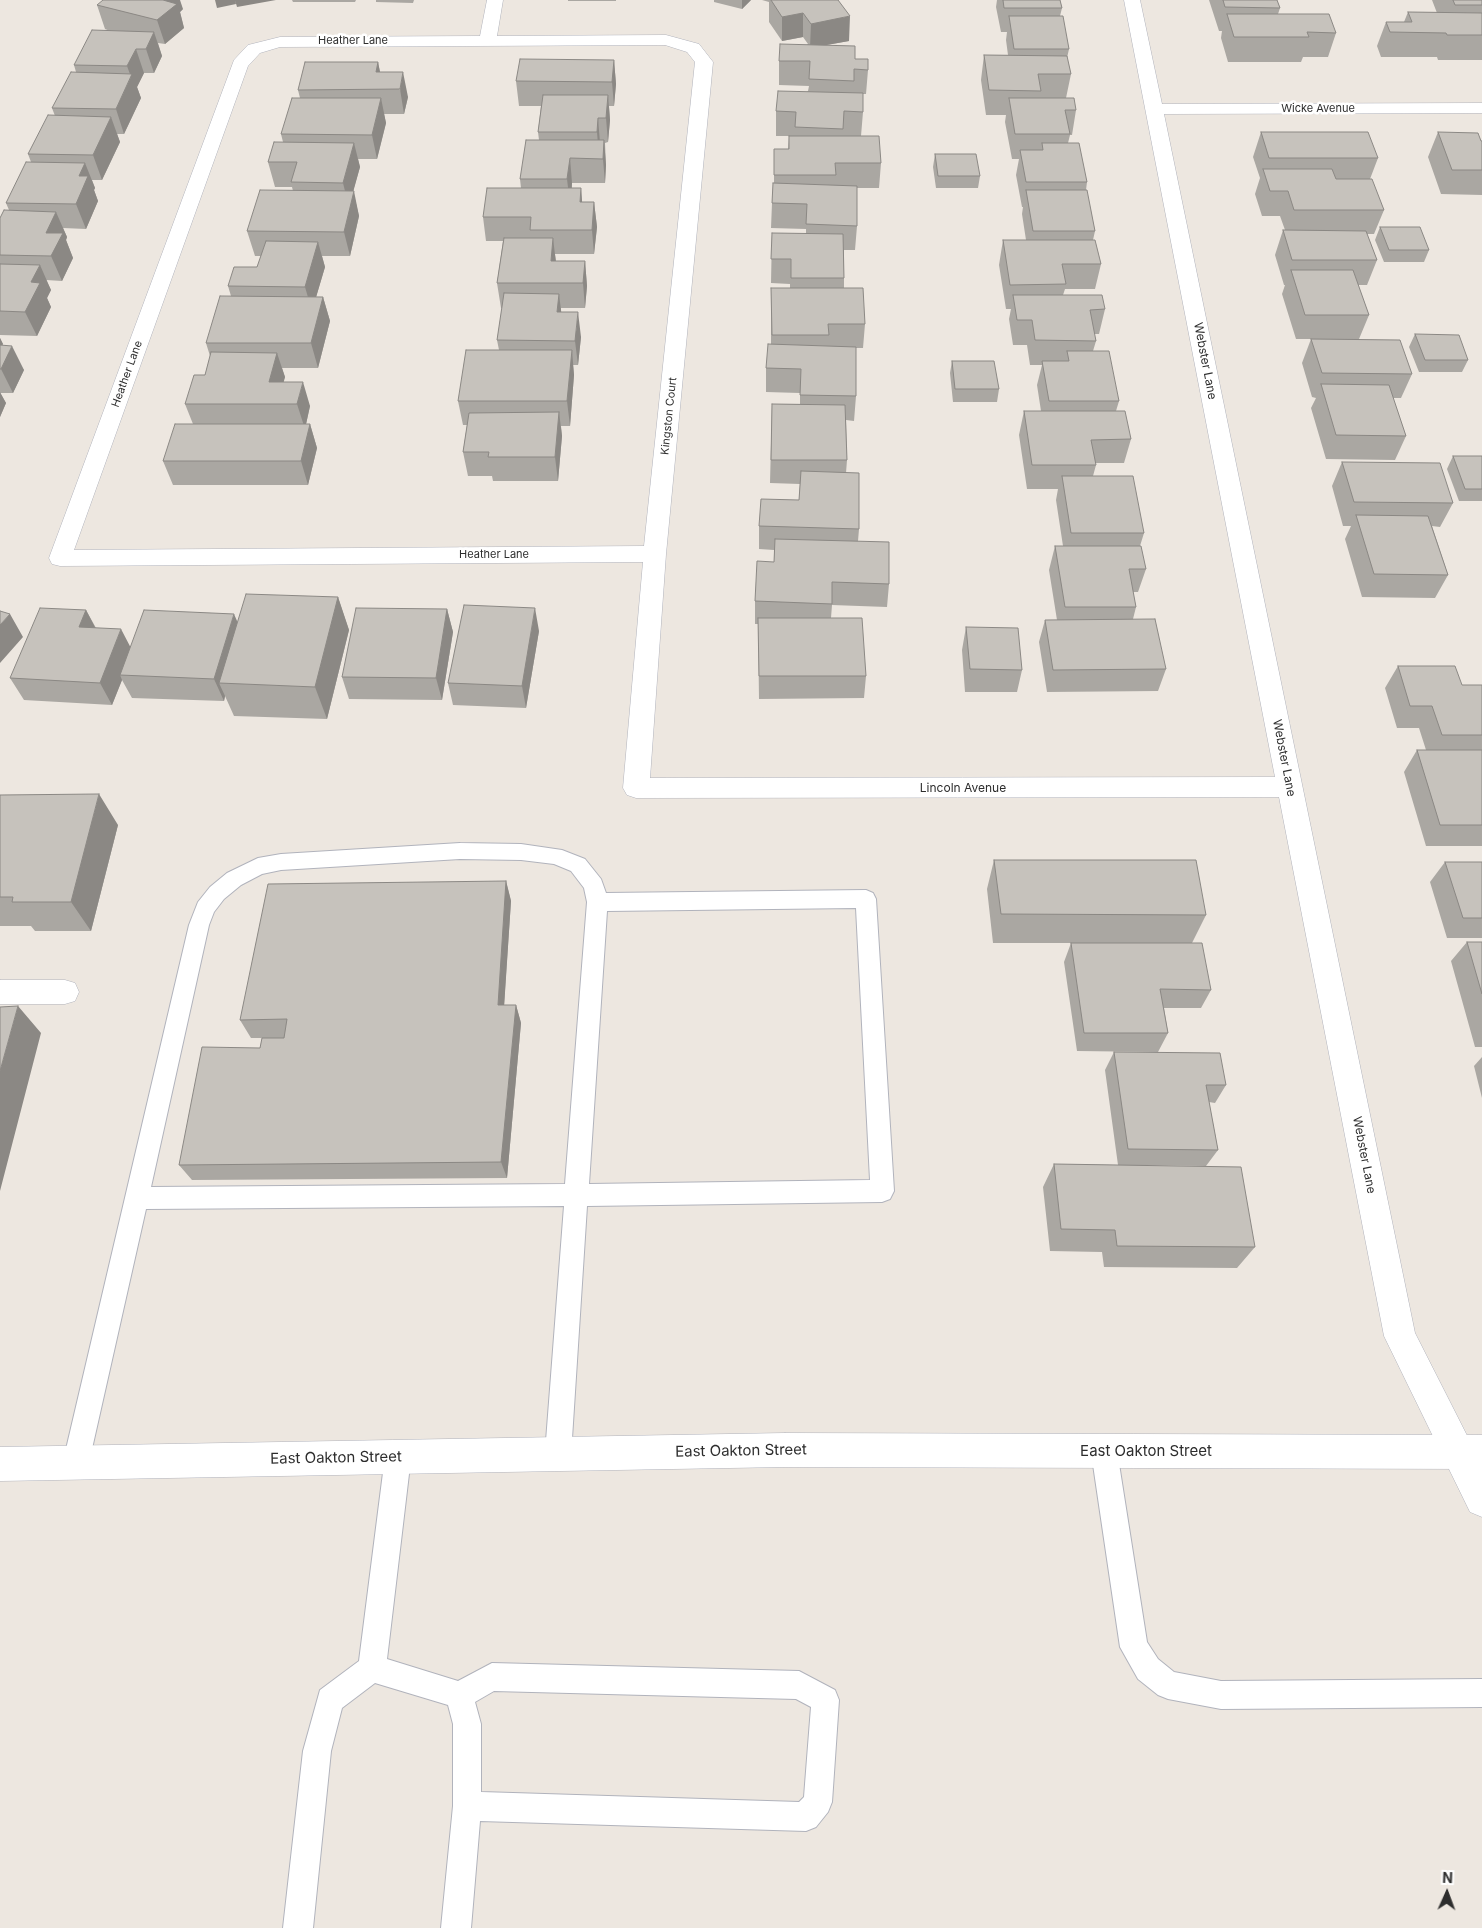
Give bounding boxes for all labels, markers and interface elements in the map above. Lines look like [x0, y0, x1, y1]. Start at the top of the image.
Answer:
street label: Heather Lane [318, 34, 388, 48]
street label: Wicke Avenue [1281, 102, 1355, 116]
street label: Webster Lane [1190, 321, 1220, 401]
street label: Heather Lane [109, 339, 145, 409]
street label: Kingston Court [658, 377, 680, 455]
street label: Heather Lane [459, 548, 529, 562]
street label: Webster Lane [1269, 718, 1299, 798]
street label: Lincoln Avenue [920, 781, 1006, 795]
street label: Webster Lane [1349, 1115, 1379, 1195]
street label: East Oakton Street [675, 1441, 807, 1461]
street label: East Oakton Street [1080, 1442, 1212, 1460]
street label: East Oakton Street [270, 1448, 402, 1468]
north arrow [1422, 1868, 1472, 1918]
text: N [1442, 1869, 1453, 1886]

